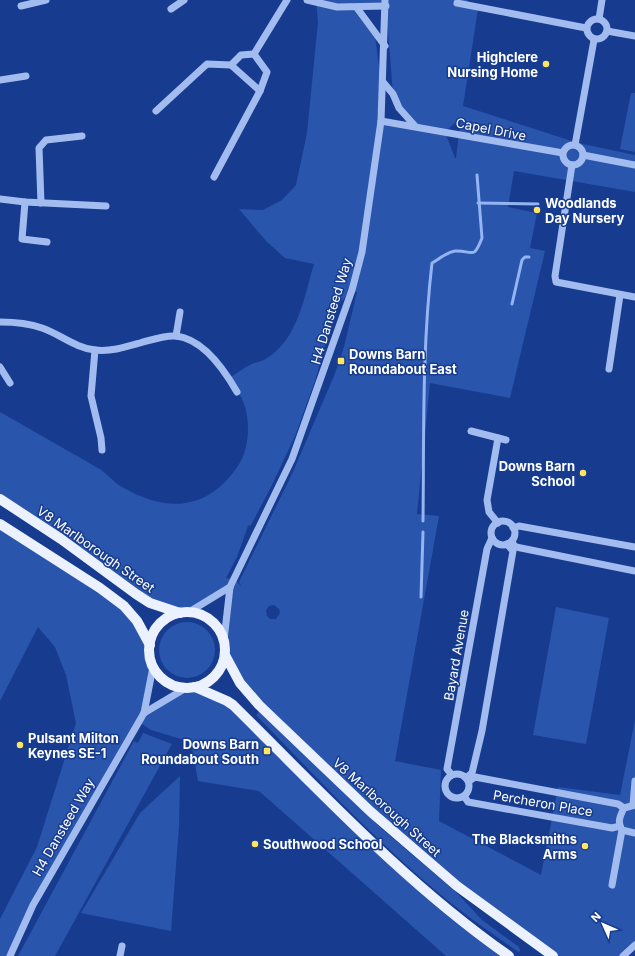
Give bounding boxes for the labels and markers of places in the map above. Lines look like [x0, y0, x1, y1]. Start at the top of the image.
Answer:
place label: Highclere Nursing Home [447, 49, 538, 80]
marker: Highclere Nursing Home [541, 59, 551, 69]
place label: Woodlands Day Nursery [545, 195, 624, 226]
marker: Woodlands Day Nursery [532, 205, 542, 215]
place label: Downs Barn Roundabout East [349, 346, 457, 377]
marker: Downs Barn Roundabout East [336, 356, 346, 366]
place label: Downs Barn School [499, 458, 575, 489]
marker: Downs Barn School [578, 468, 588, 478]
place label: Pulsant Milton Keynes SE-1 [28, 730, 119, 761]
place label: Downs Barn Roundabout South [141, 736, 259, 767]
marker: Pulsant Milton Keynes SE-1 [15, 740, 25, 750]
marker: Downs Barn Roundabout South [262, 746, 272, 756]
place label: The Blacksmiths Arms [472, 831, 577, 862]
place label: Southwood School [263, 836, 382, 852]
marker: Southwood School [250, 839, 260, 849]
marker: The Blacksmiths Arms [580, 841, 590, 851]

